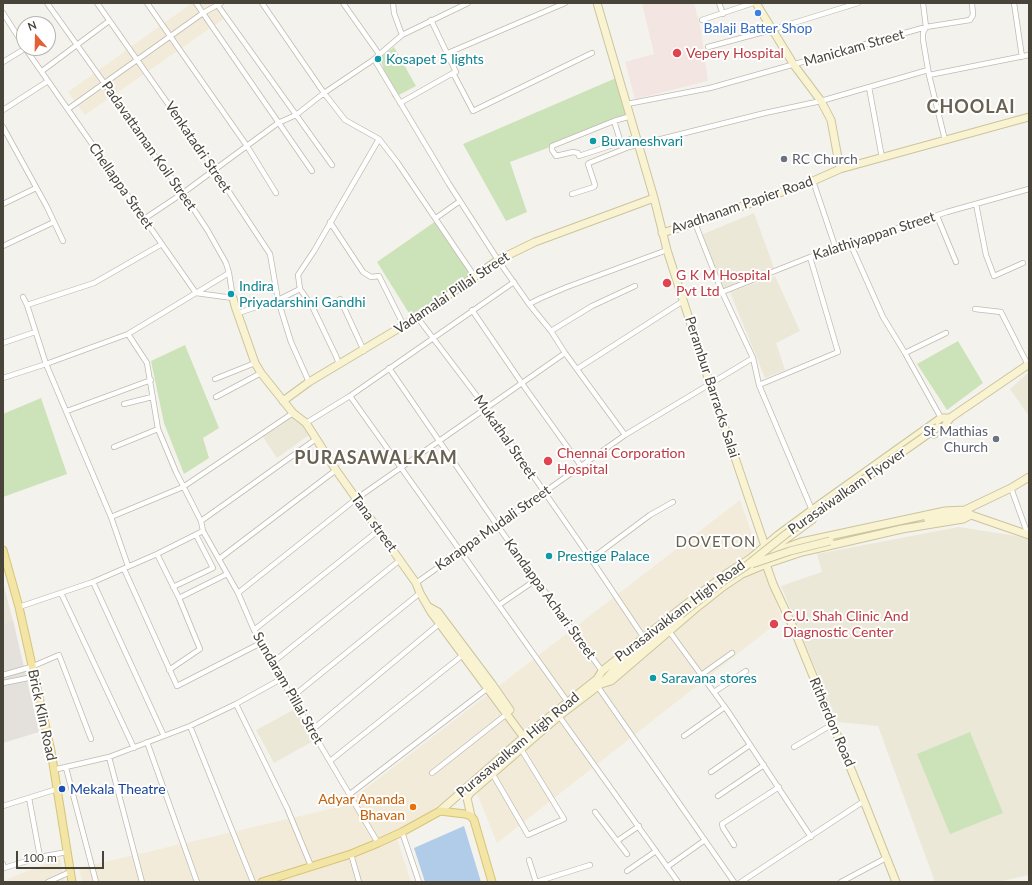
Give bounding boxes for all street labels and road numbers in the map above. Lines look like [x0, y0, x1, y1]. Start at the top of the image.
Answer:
street label: Manickam Street [802, 26, 906, 70]
street label: Padavattaman Koil Street [98, 78, 200, 214]
street label: Venkatadri Street [161, 98, 235, 196]
street label: Chellappa Street [85, 140, 157, 232]
street label: Avadhanam Papier Road [669, 173, 815, 237]
street label: Kalathiyappan Street [811, 208, 937, 264]
street label: Vadamalai Pillai Street [391, 248, 513, 338]
street label: Perambur Barracks Salai [681, 314, 743, 460]
street label: Mukathal Street [470, 392, 540, 482]
street label: Purasaiwalkam Flyover [785, 444, 909, 538]
street label: Karappa Mudali Street [432, 482, 554, 574]
street label: Tana street [347, 491, 401, 555]
street label: Kandappa Achari Street [501, 536, 599, 662]
street label: Purasaivakkam High Road [612, 557, 748, 665]
street label: Sundaram Pillai Stret [249, 629, 327, 747]
street label: Brick Klin Road [24, 668, 60, 762]
street label: Ritherdon Road [806, 675, 858, 769]
street label: Purasawalkam High Road [453, 689, 583, 801]

